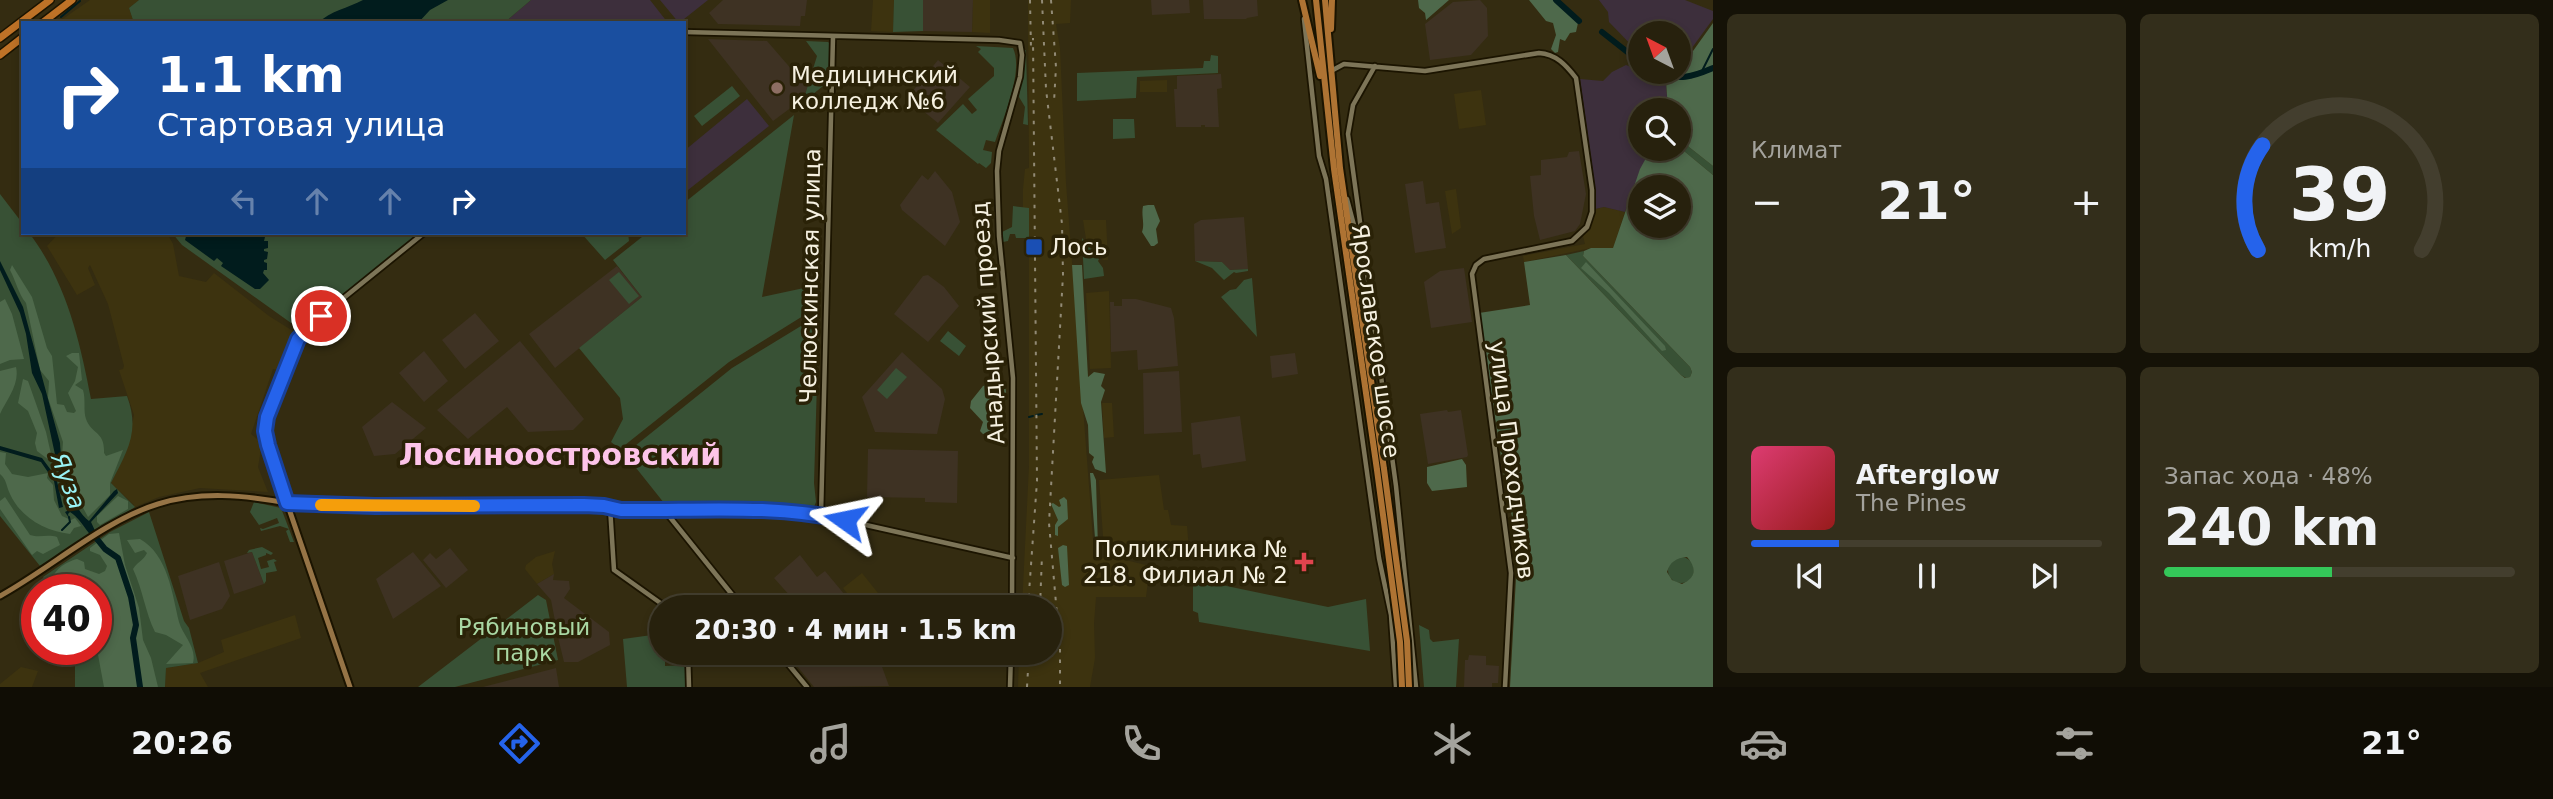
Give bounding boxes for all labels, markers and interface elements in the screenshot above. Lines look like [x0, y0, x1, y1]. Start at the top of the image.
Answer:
north arrow [1628, 21, 1690, 84]
map controls [1628, 21, 1691, 238]
text: 1.1 km [157, 47, 345, 104]
icon: right [42, 49, 133, 140]
place label: Медицинский колледж №6 [791, 62, 958, 114]
marker: Медицинский колледж №6 [769, 80, 785, 96]
button: search [1628, 98, 1691, 161]
text: Стартовая улица [157, 106, 446, 144]
text: Климат [1751, 137, 1842, 163]
street label: Челюскинская улица [795, 148, 825, 404]
text: 39 [2289, 152, 2390, 237]
text: 21° [1877, 171, 1976, 231]
button: layers [1628, 175, 1691, 238]
text: − [1751, 180, 1783, 224]
text: + [2070, 180, 2102, 224]
icon: left [225, 182, 263, 220]
icon: ahead [298, 182, 336, 220]
icon: ahead [371, 182, 409, 220]
icon: right [444, 182, 482, 220]
street label: Анадырский проезд [967, 201, 1009, 445]
street label: Ярославское шоссе [1347, 222, 1405, 460]
text: km/h [2308, 233, 2371, 262]
place label: Лось [1050, 234, 1108, 260]
marker: Лось [1024, 237, 1044, 257]
pin [291, 286, 351, 346]
icon: arrive [302, 297, 340, 335]
street label: улица Проходчиков [1484, 339, 1540, 581]
district label: Лосиноостровский [399, 437, 721, 472]
water label: Яуза [45, 448, 91, 513]
text: Afterglow [1856, 460, 2000, 490]
text: Запас хода · 48% [2164, 463, 2373, 489]
position arrow [808, 483, 882, 557]
text: The Pines [1856, 490, 1967, 516]
text: 240 km [2164, 497, 2379, 557]
place label: Поликлиника № 218. Филиал № 2 [1083, 536, 1288, 588]
marker: Поликлиника № 218. Филиал № 2 [1294, 552, 1314, 572]
icon: previous [1791, 557, 1829, 595]
icon: pause [1908, 557, 1946, 595]
icon: next [2025, 557, 2063, 595]
speed limit sign: 40 [21, 574, 112, 665]
park label: Рябиновый парк [458, 614, 590, 666]
text: 20:30 · 4 мин · 1.5 km [694, 615, 1017, 645]
icon: directions [495, 719, 544, 768]
icon: music [806, 719, 855, 768]
icon: phone [1117, 719, 1166, 768]
icon: climate [1428, 719, 1477, 768]
icon: car [1739, 719, 1788, 768]
icon: filters [2050, 719, 2099, 768]
text: 20:26 [131, 724, 233, 762]
text: 21° [2361, 724, 2422, 762]

